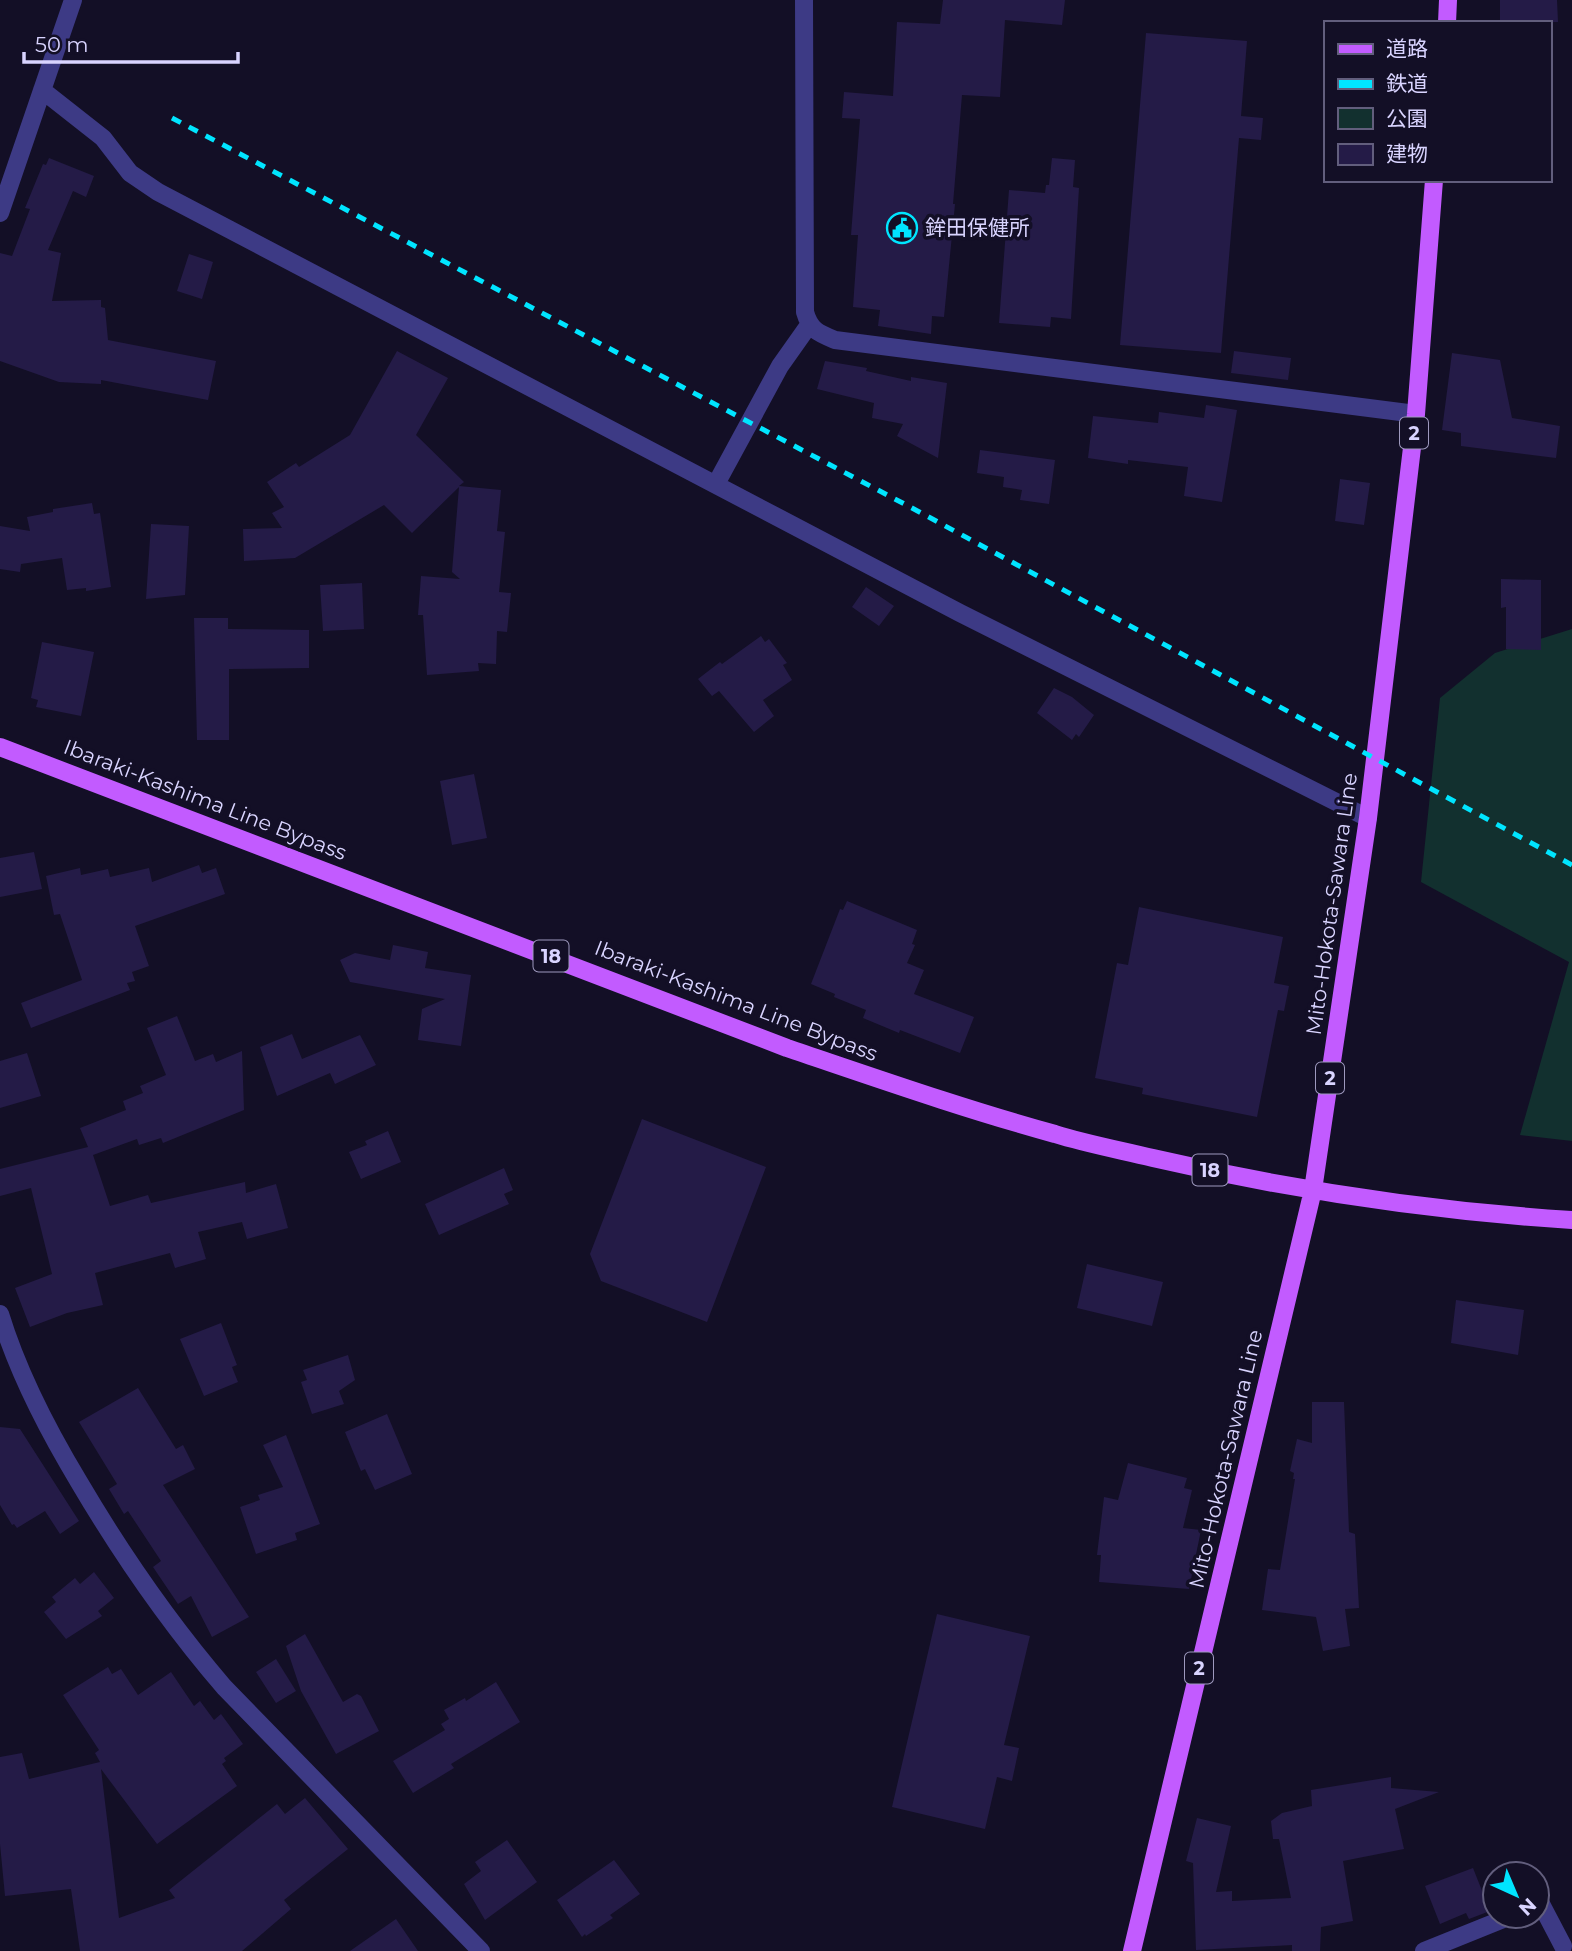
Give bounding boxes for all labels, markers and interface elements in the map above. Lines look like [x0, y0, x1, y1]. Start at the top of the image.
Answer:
scale bar [24, 21, 238, 65]
legend [1324, 21, 1551, 182]
text: 50 m [35, 32, 89, 57]
text: 道路 [1386, 36, 1428, 61]
text: 鉄道 [1386, 71, 1428, 96]
text: 公園 [1386, 106, 1428, 131]
text: 建物 [1386, 141, 1428, 166]
public building icon: 鉾田保健所 [885, 211, 919, 245]
place label: 鉾田保健所 [925, 215, 1030, 240]
road number: 2 [1400, 418, 1428, 448]
street label: Ibaraki-Kashima Line Bypass [60, 734, 350, 865]
street label: Mito-Hokota-Sawara Line [1301, 771, 1362, 1037]
street label: Ibaraki-Kashima Line Bypass [591, 935, 881, 1066]
road number: 18 [534, 940, 568, 972]
road number: 2 [1316, 1062, 1344, 1094]
road number: 18 [1192, 1154, 1228, 1186]
street label: Mito-Hokota-Sawara Line [1184, 1327, 1267, 1591]
road number: 2 [1185, 1652, 1213, 1684]
north arrow [1481, 1860, 1551, 1930]
text: N [1514, 1893, 1541, 1920]

